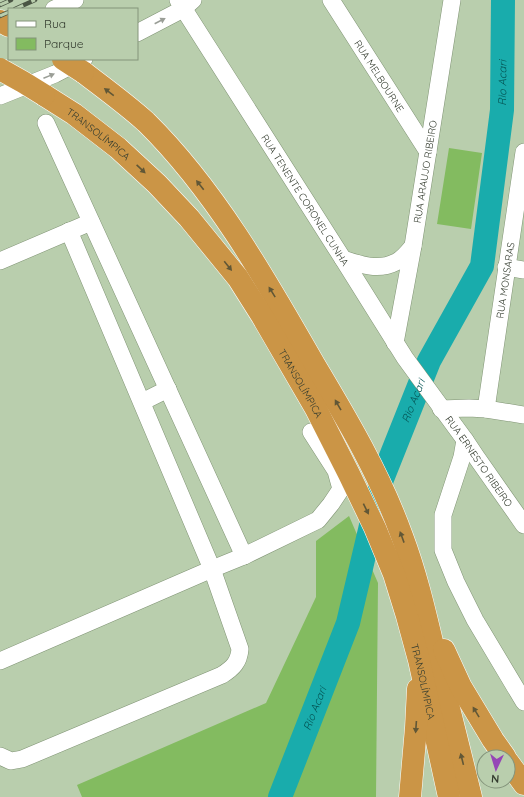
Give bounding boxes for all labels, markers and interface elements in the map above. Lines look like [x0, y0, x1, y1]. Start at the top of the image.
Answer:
legend [8, 8, 138, 60]
text: Rua [44, 16, 66, 31]
one-way arrow [155, 18, 166, 24]
text: Parque [44, 36, 84, 51]
street label: RUA MELBOURNE [352, 37, 407, 115]
water label: Rio Acari [495, 58, 509, 106]
one-way arrow [44, 73, 55, 79]
one-way arrow [104, 88, 115, 96]
street label: TRANSOLÍMPICA [64, 105, 134, 163]
street label: RUA ARAUJO RIBEIRO [410, 119, 439, 224]
street label: RUA TENENTE CORONEL CUNHA [259, 132, 352, 269]
one-way arrow [136, 165, 146, 174]
one-way arrow [195, 179, 204, 190]
street label: RUA MONSARAS [493, 241, 517, 319]
one-way arrow [224, 260, 232, 271]
one-way arrow [269, 286, 276, 298]
street label: TRANSOLÍMPICA [276, 346, 326, 420]
water label: Rio Acari [398, 375, 429, 424]
one-way arrow [334, 399, 341, 411]
street label: RUA ERNESTO RIBEIRO [443, 413, 516, 509]
one-way arrow [363, 504, 370, 515]
one-way arrow [399, 530, 405, 542]
street label: TRANSOLÍMPICA [408, 642, 438, 721]
water label: Rio Acari [300, 683, 330, 732]
one-way arrow [473, 706, 480, 718]
one-way arrow [412, 721, 419, 733]
north arrow [476, 749, 516, 789]
one-way arrow [458, 753, 464, 765]
text: N [491, 772, 500, 786]

